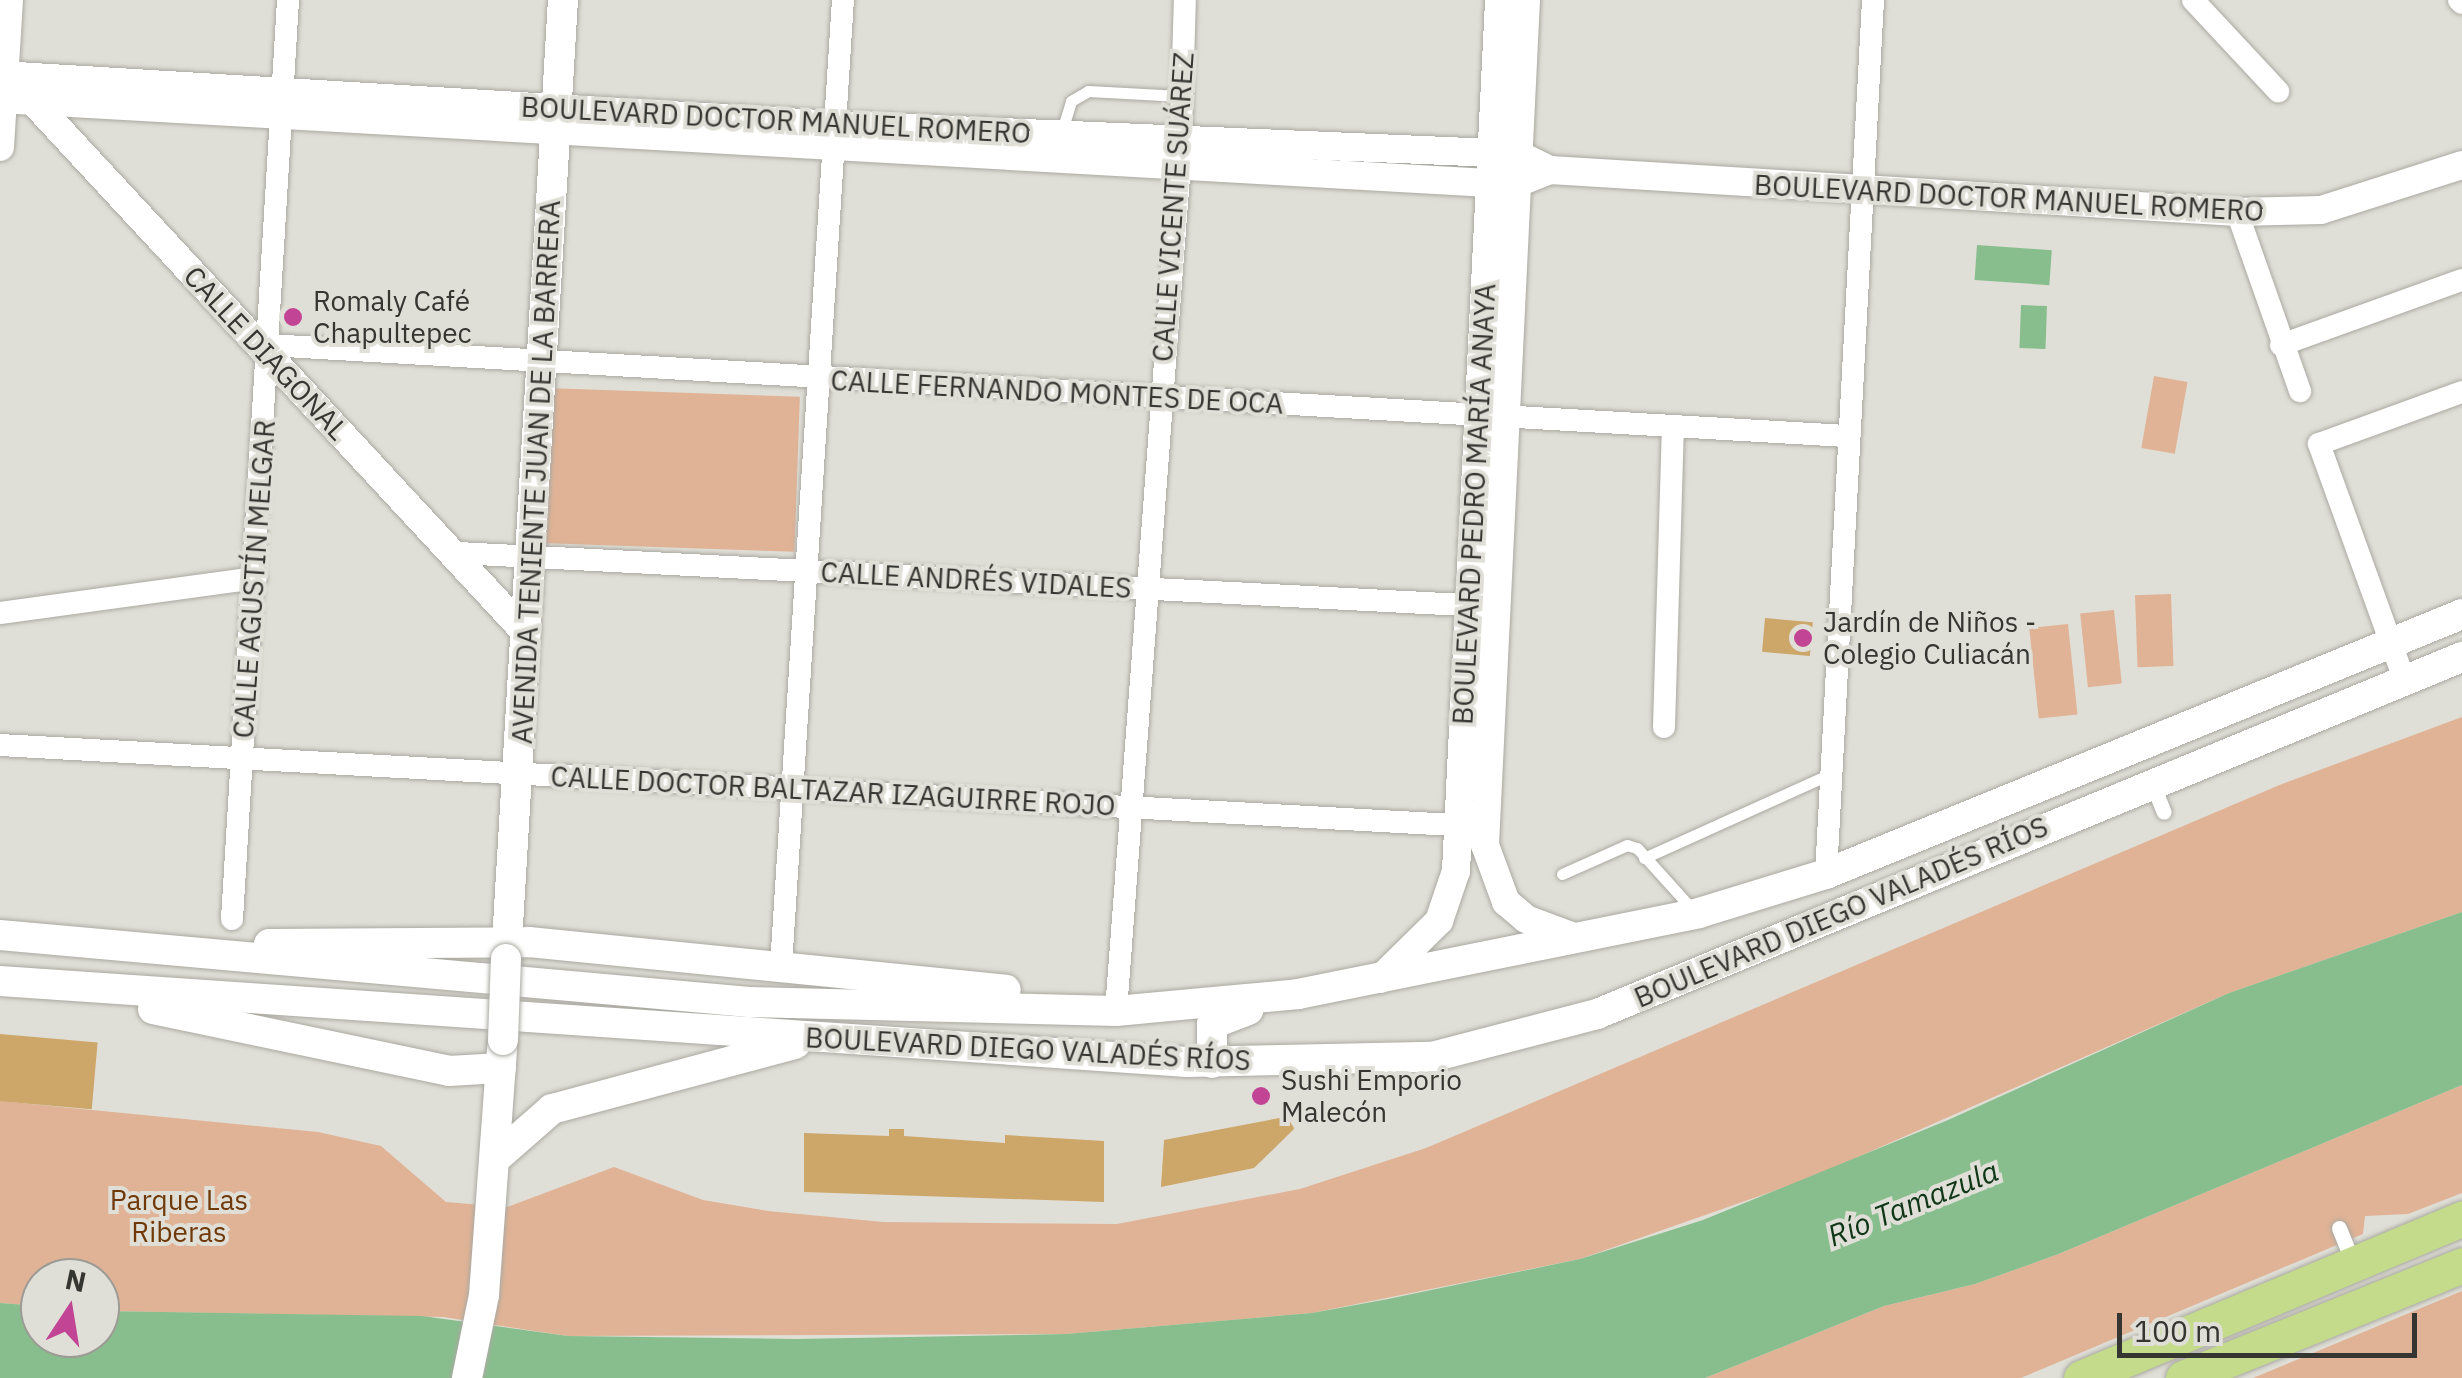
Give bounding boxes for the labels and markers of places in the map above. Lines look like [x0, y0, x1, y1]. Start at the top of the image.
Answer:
place label: Romaly Café Chapultepec [313, 284, 472, 350]
marker: Romaly Café Chapultepec [282, 306, 304, 328]
place label: Jardín de Niños - Colegio Culiacán [1823, 605, 2036, 671]
marker: Jardín de Niños - Colegio Culiacán [1792, 627, 1814, 649]
place label: Sushi Emporio Malecón [1281, 1063, 1462, 1129]
marker: Sushi Emporio Malecón [1250, 1085, 1272, 1107]

